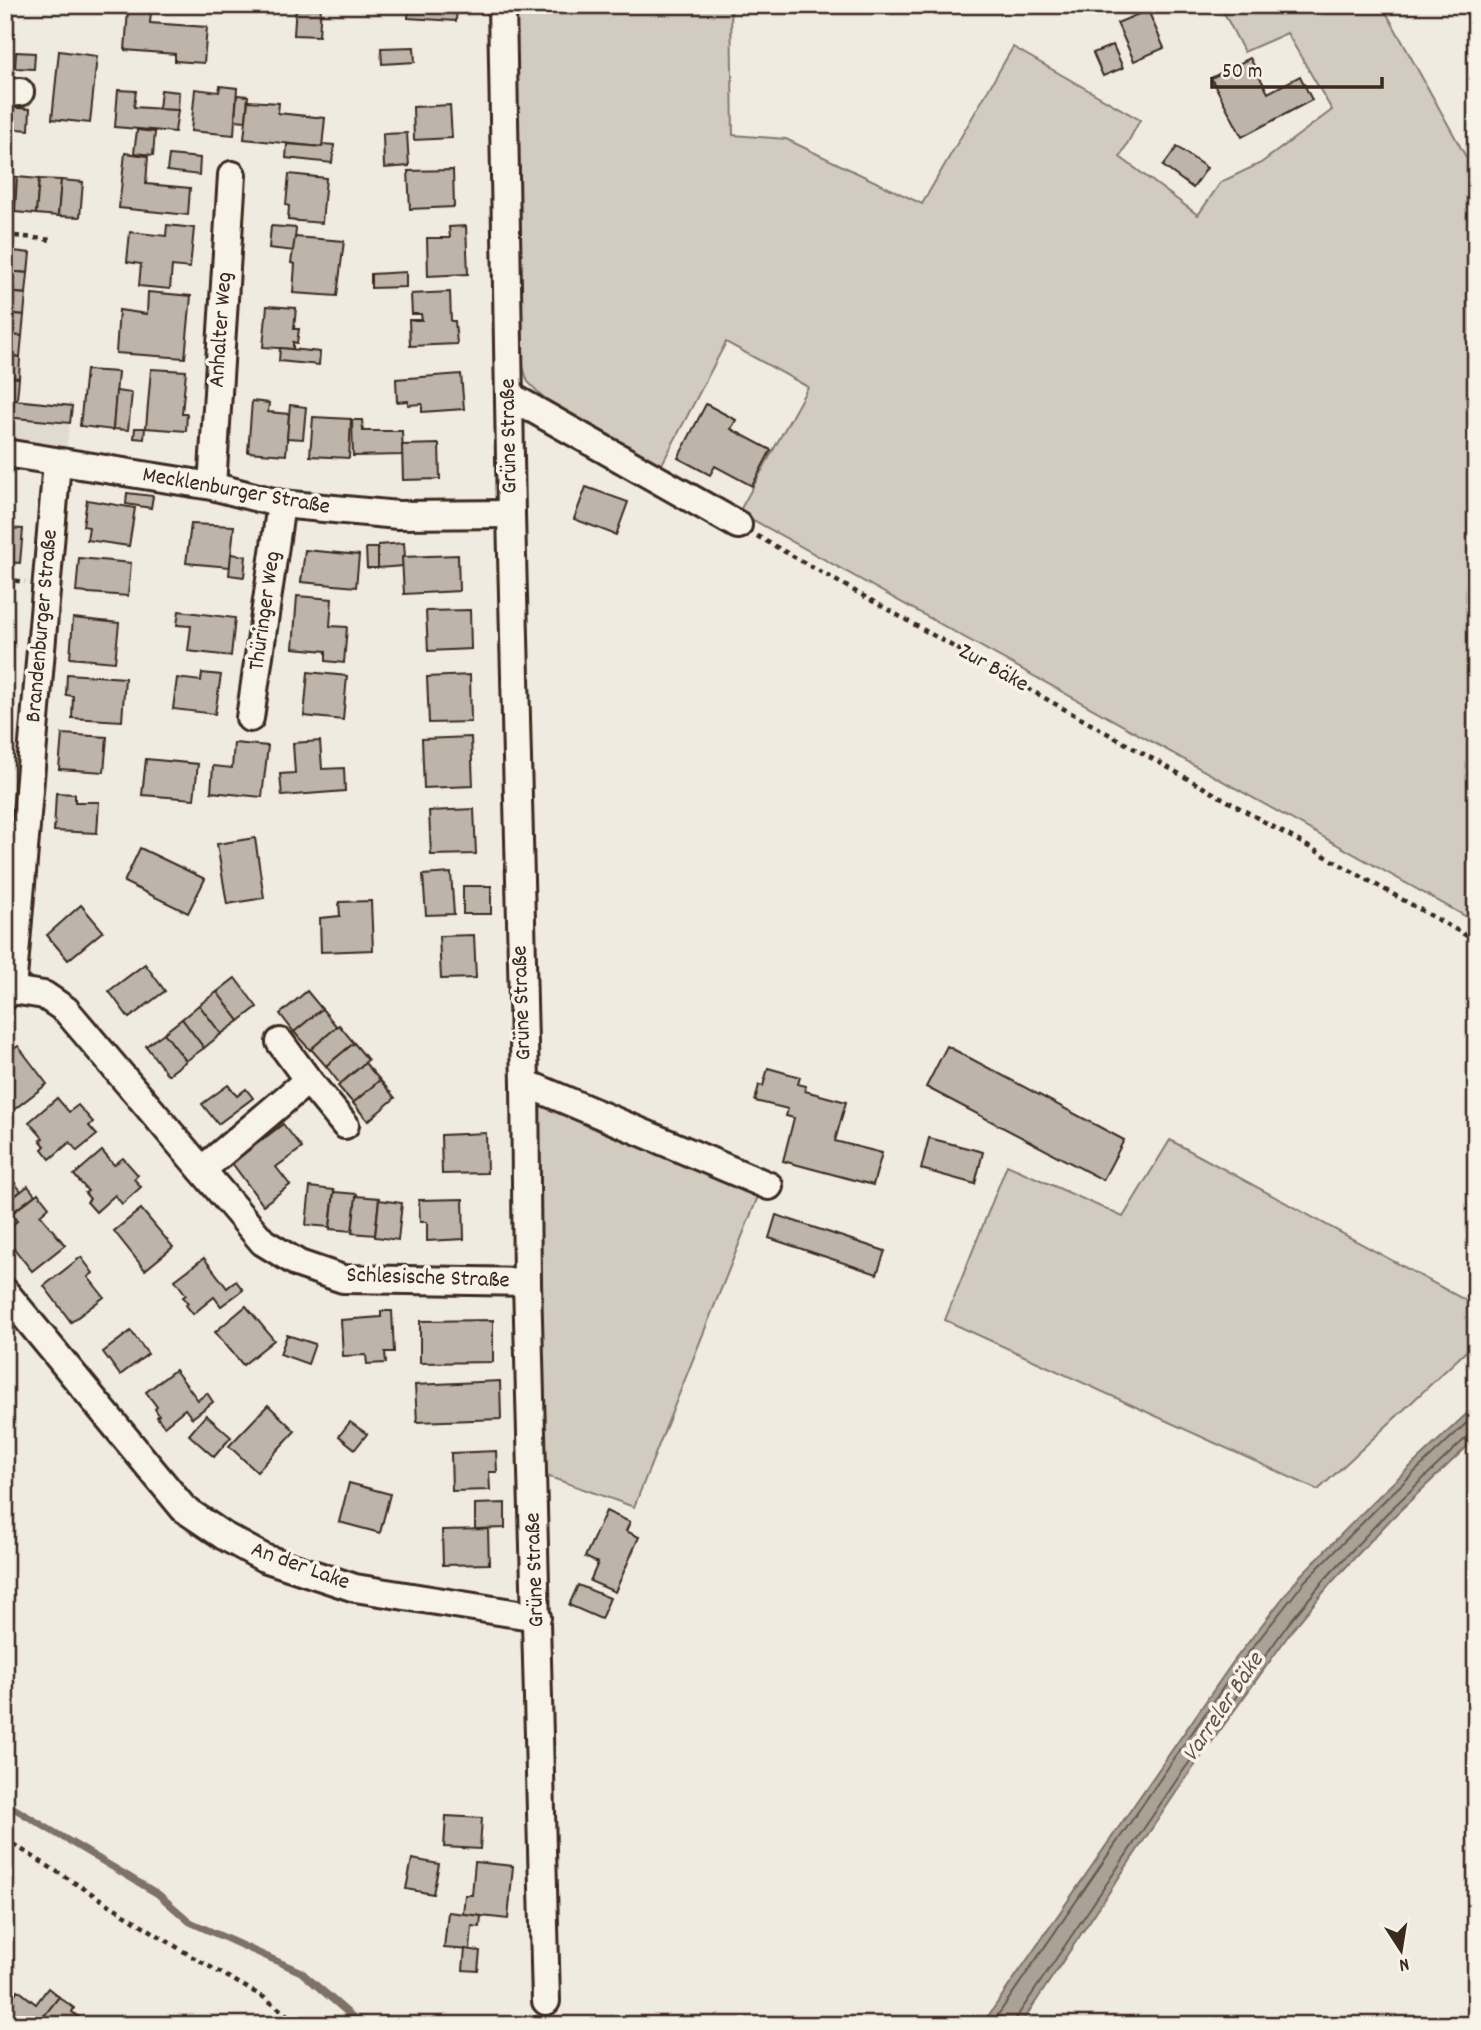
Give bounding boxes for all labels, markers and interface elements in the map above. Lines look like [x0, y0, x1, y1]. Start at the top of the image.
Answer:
scale bar [1212, 46, 1381, 90]
text: 50 m [1222, 58, 1262, 88]
street label: Anhalter Weg [202, 271, 242, 389]
street label: Grüne Straße [492, 378, 528, 494]
street label: Mecklenburger Straße [140, 459, 332, 525]
street label: Brandenburger Straße [18, 528, 68, 724]
street label: Thüringer Weg [241, 549, 291, 673]
street label: Zur Bäke [952, 636, 1034, 702]
street label: Grüne Straße [505, 945, 541, 1061]
street label: Schlesische Straße [346, 1260, 510, 1298]
street label: Grüne Straße [518, 1512, 554, 1628]
street label: An der Lake [246, 1534, 354, 1600]
water label: Varreler Bäke [1175, 1645, 1274, 1770]
north arrow [1366, 1914, 1436, 1984]
text: N [1396, 1949, 1411, 1977]

